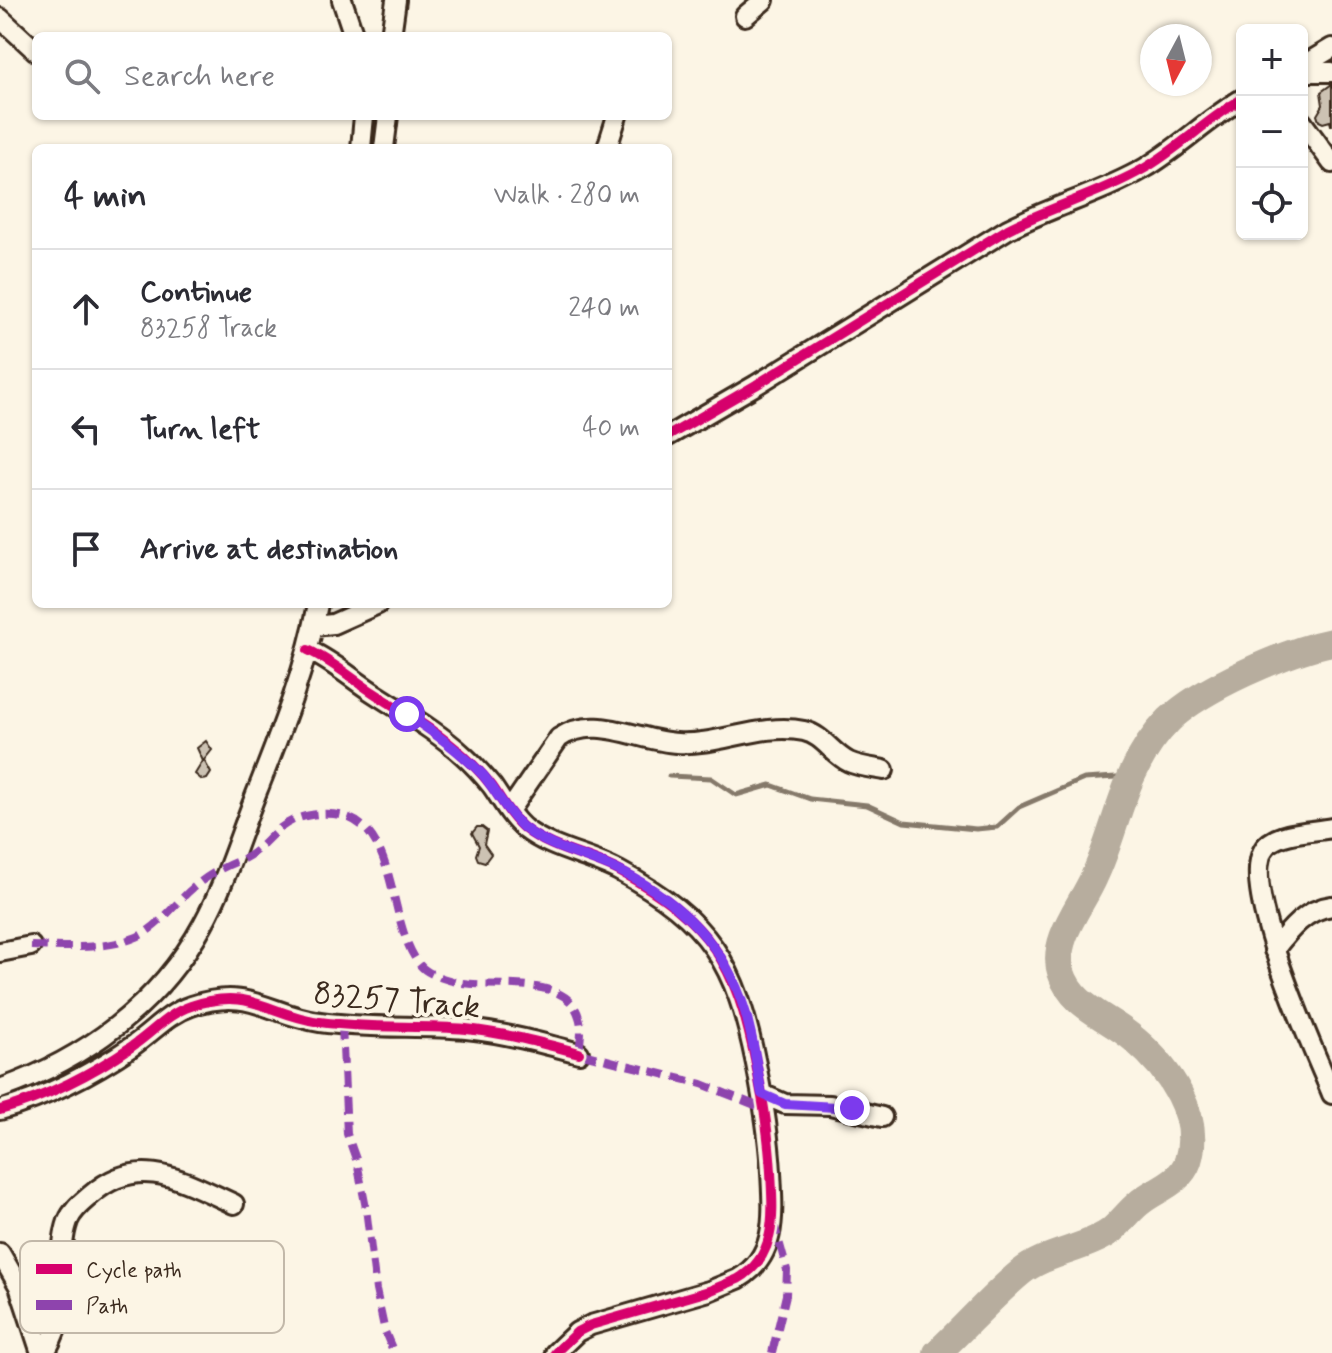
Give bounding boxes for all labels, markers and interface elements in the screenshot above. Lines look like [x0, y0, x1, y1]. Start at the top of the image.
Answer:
north arrow [1140, 24, 1212, 96]
map controls [1236, 24, 1308, 240]
button: + [1236, 24, 1308, 96]
search box [32, 32, 672, 120]
icon: search [60, 54, 104, 98]
text: Search here [124, 57, 275, 96]
button: − [1236, 96, 1308, 168]
button: locate [1236, 168, 1308, 240]
text: 4 min [64, 174, 147, 219]
text: Walk · 280 m [493, 179, 640, 213]
text: Continue [140, 273, 252, 312]
icon: ahead [64, 287, 108, 331]
text: 240 m [568, 292, 640, 326]
text: 83258 Track [140, 312, 277, 346]
icon: left [64, 407, 108, 451]
text: Turn left [140, 410, 260, 449]
text: 40 m [582, 412, 640, 446]
icon: arrive [64, 527, 108, 571]
text: Arrive at destination [140, 530, 398, 569]
route start [389, 696, 425, 732]
street label: 83257 Track [312, 973, 482, 1029]
route end [834, 1090, 870, 1126]
legend [20, 1241, 284, 1333]
text: Cycle path [86, 1257, 182, 1285]
text: Path [86, 1293, 128, 1321]

